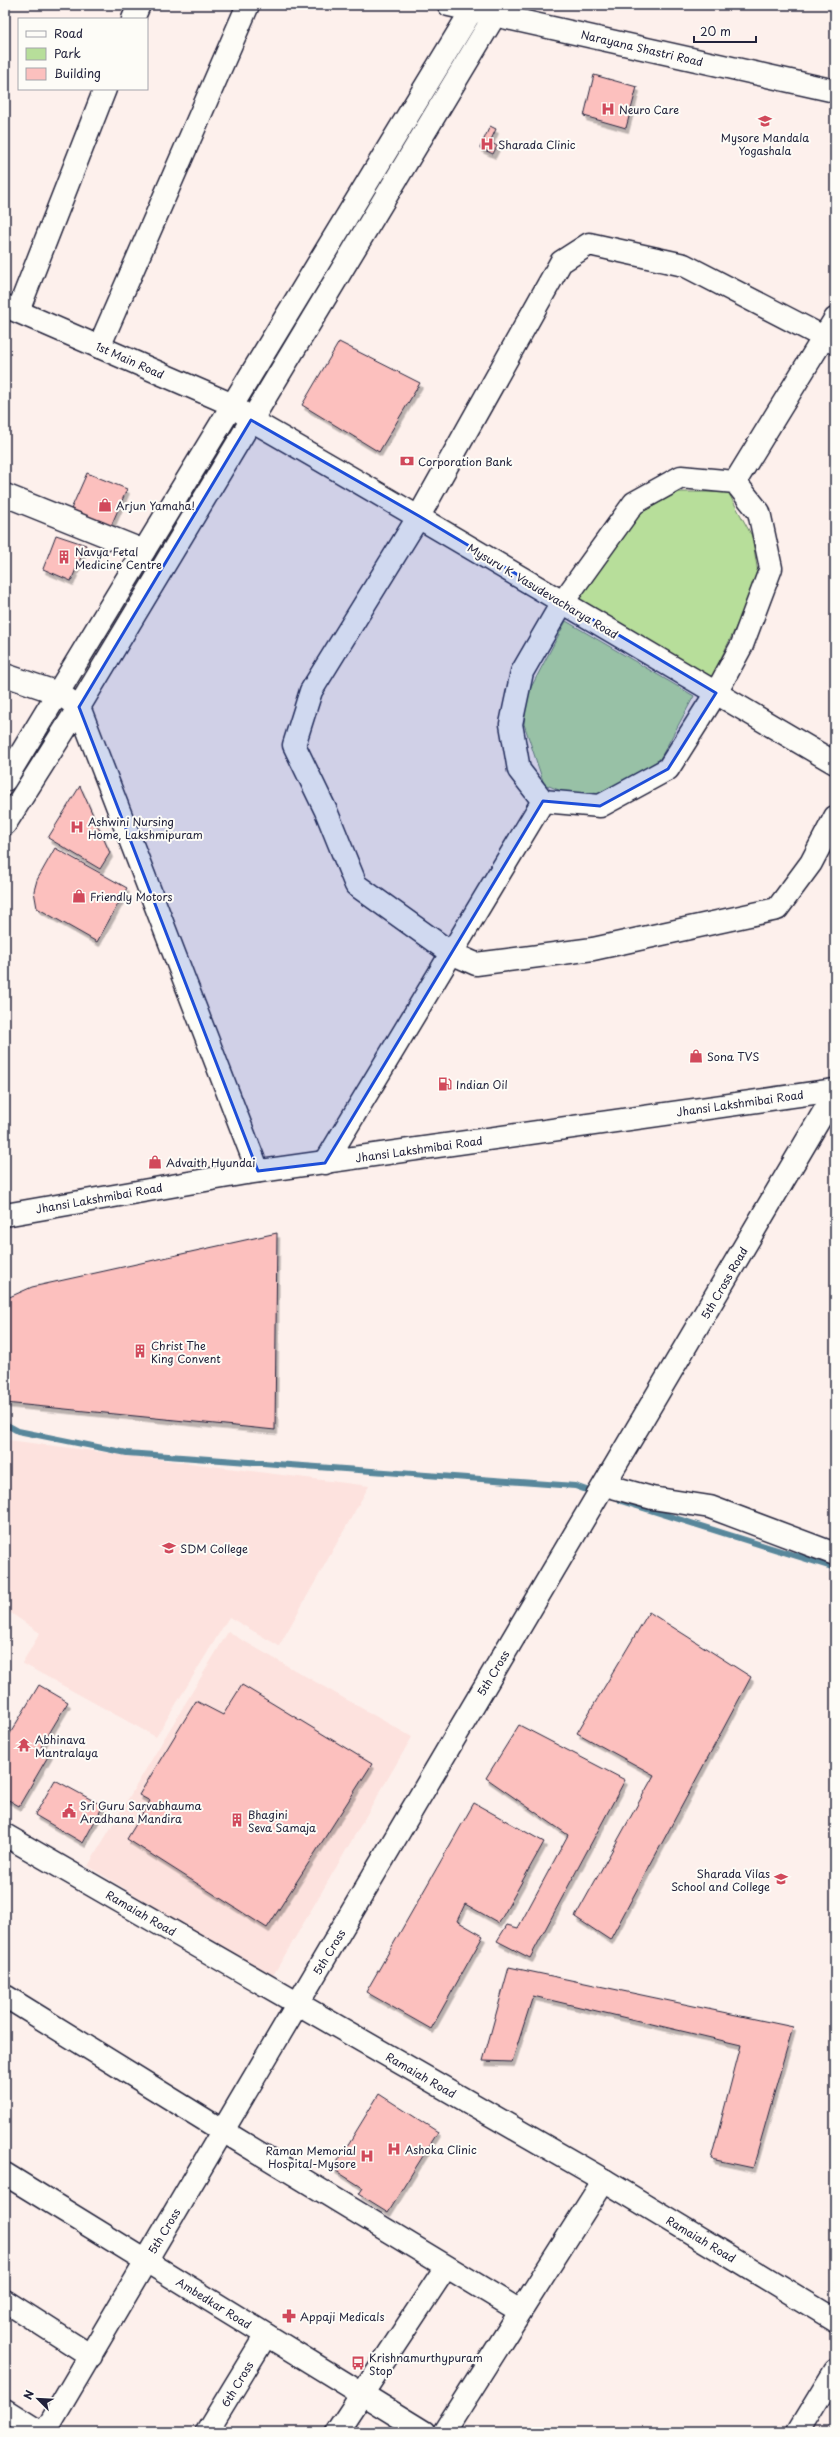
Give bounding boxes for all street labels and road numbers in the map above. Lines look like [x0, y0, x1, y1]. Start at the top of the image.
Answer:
street label: Narayana Shastri Road [579, 26, 705, 70]
street label: 1st Main Road [93, 337, 167, 383]
street label: Mysuru K. Vasudevacharya Road [464, 539, 622, 643]
street label: Jhansi Lakshmibai Road [675, 1086, 805, 1120]
street label: Jhansi Lakshmibai Road [354, 1132, 484, 1166]
street label: Jhansi Lakshmibai Road [34, 1178, 164, 1218]
street label: 5th Cross Road [696, 1244, 752, 1322]
street label: 5th Cross [473, 1647, 513, 1699]
street label: Ramaiah Road [103, 1886, 179, 1940]
street label: 5th Cross [309, 1926, 349, 1978]
street label: Ramaiah Road [383, 2048, 459, 2102]
street label: 5th Cross [144, 2205, 184, 2257]
street label: Ramaiah Road [663, 2211, 739, 2267]
street label: Ambedkar Road [173, 2273, 255, 2333]
street label: 6th Cross [217, 2358, 257, 2410]

